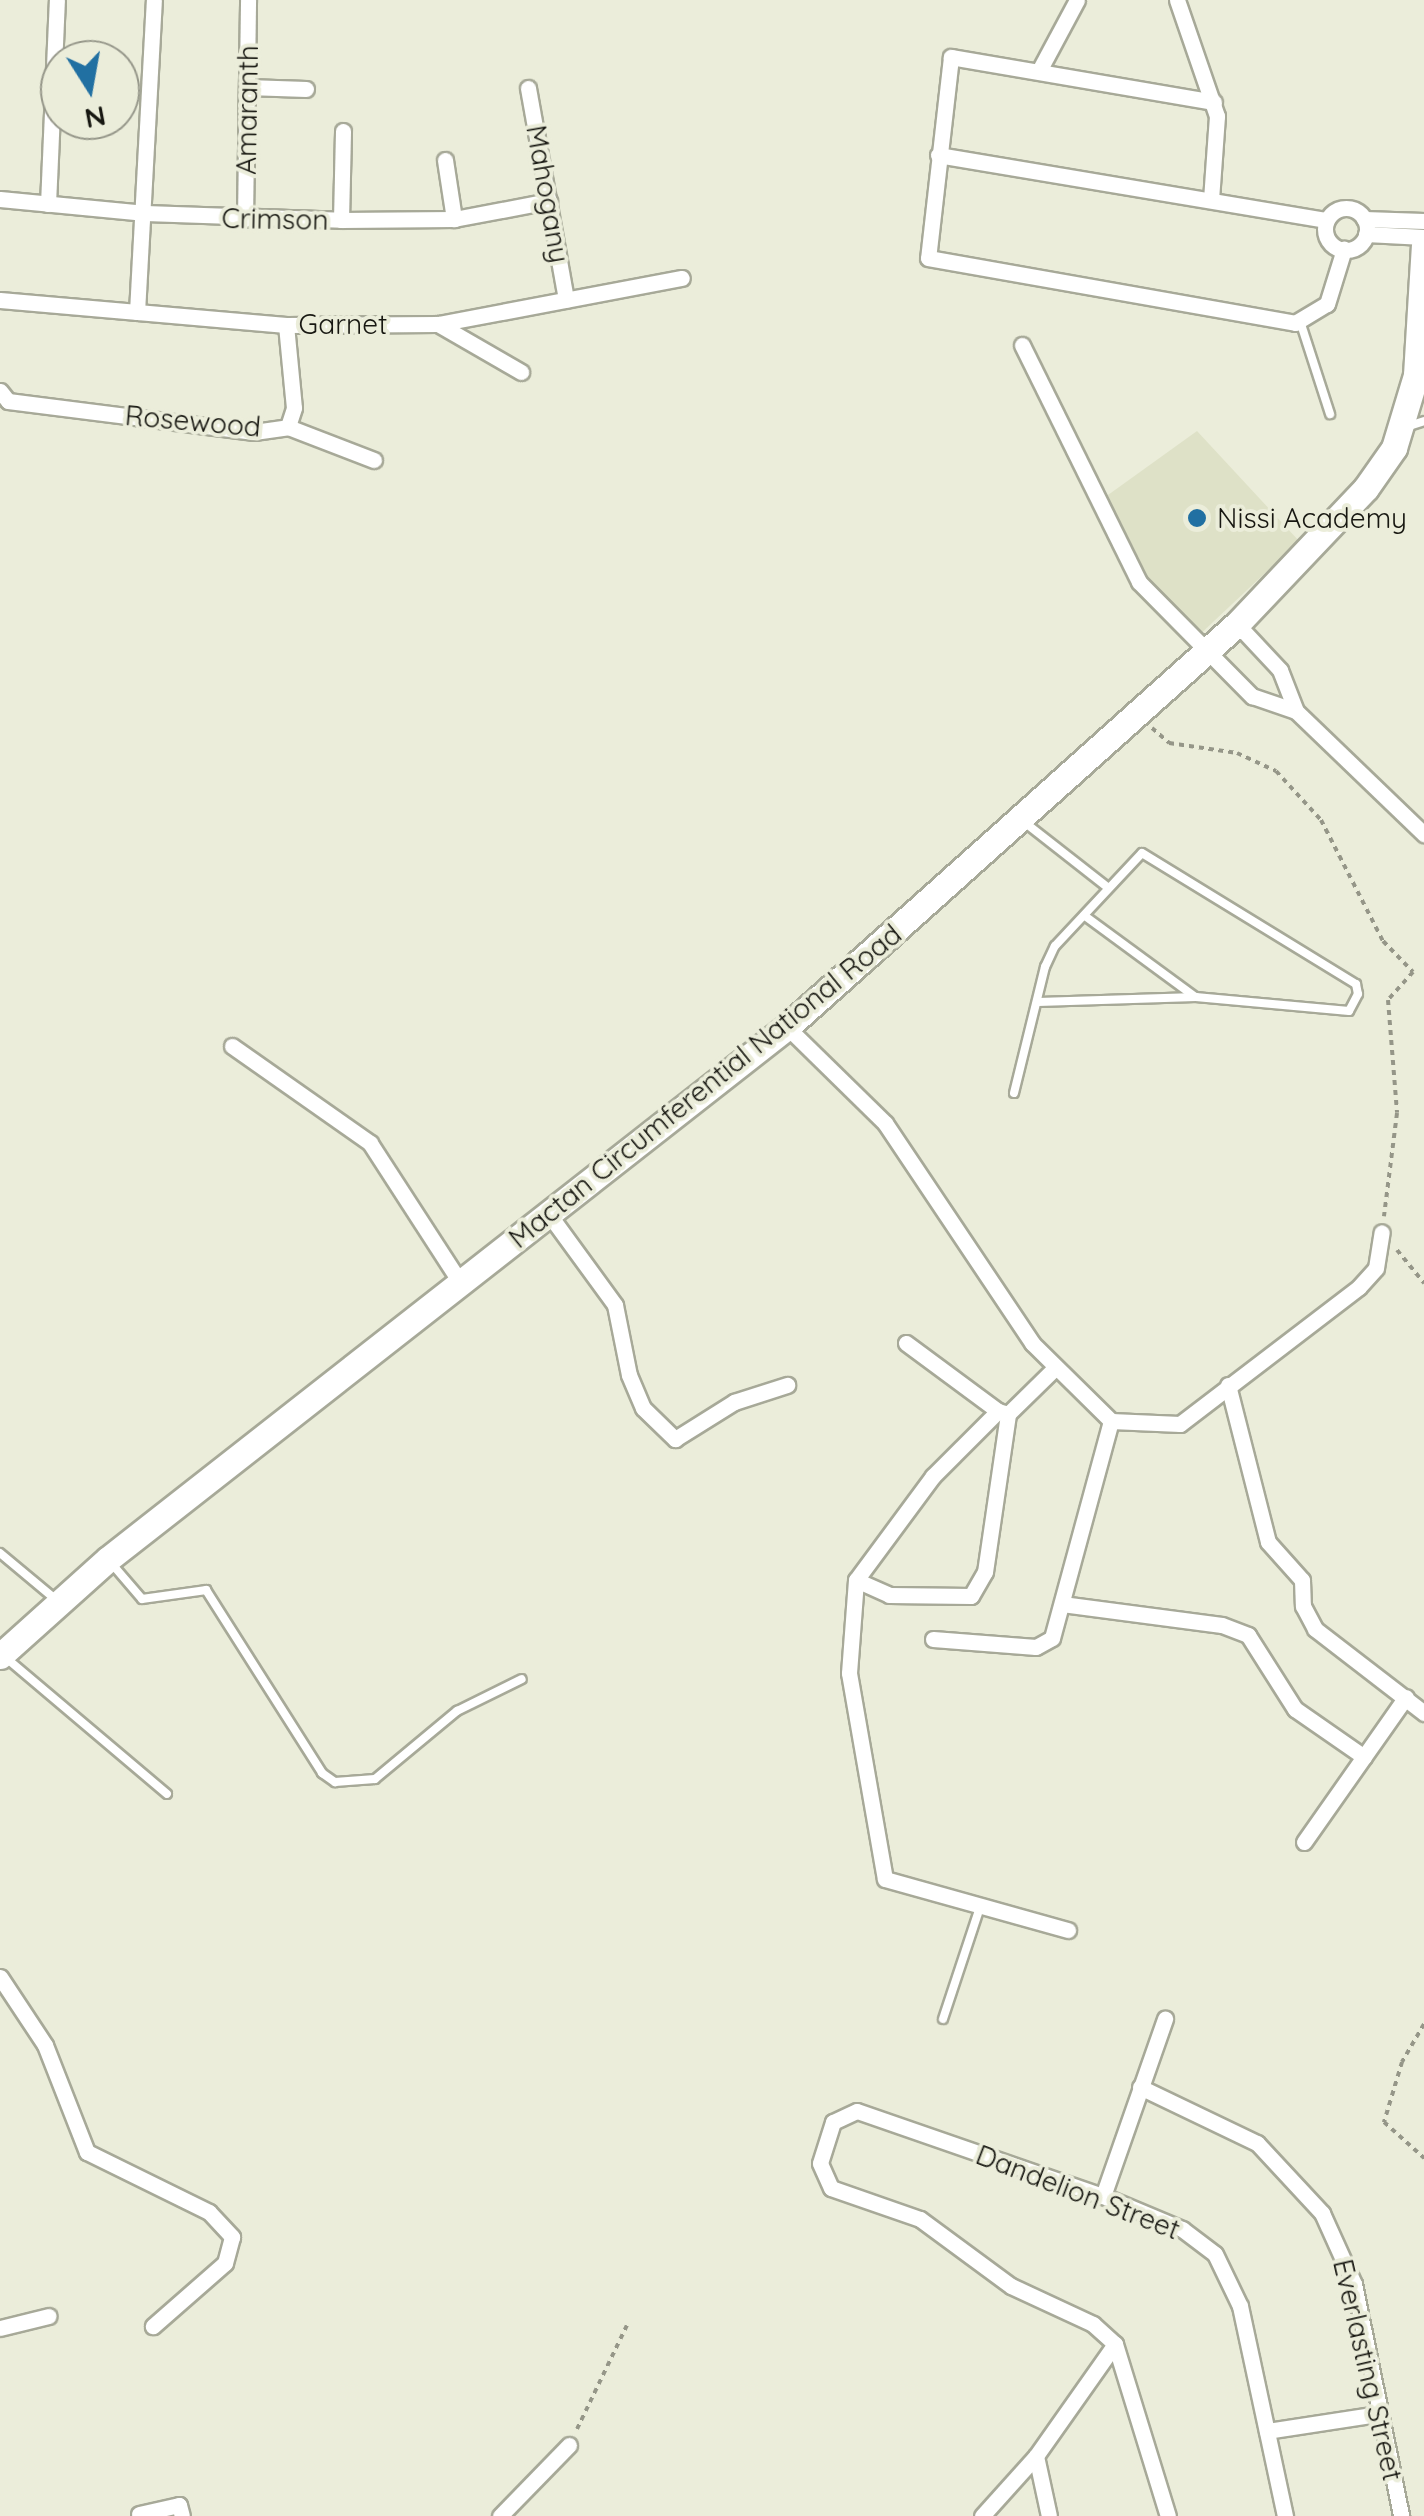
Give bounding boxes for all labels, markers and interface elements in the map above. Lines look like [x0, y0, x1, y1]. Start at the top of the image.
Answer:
north arrow [40, 40, 140, 140]
street label: Amaranth [229, 45, 265, 175]
text: N [82, 99, 109, 137]
street label: Mahogany [519, 123, 577, 265]
street label: Crimson [221, 201, 329, 237]
street label: Garnet [298, 307, 388, 341]
street label: Rosewood [124, 398, 262, 444]
place label: Nissi Academy [1217, 501, 1407, 535]
marker: Nissi Academy [1186, 507, 1208, 529]
street label: Mactan Circumferential National Road [502, 917, 908, 1255]
street label: Dandelion Street [971, 2138, 1185, 2246]
street label: Everlasting Street [1326, 2256, 1410, 2484]

